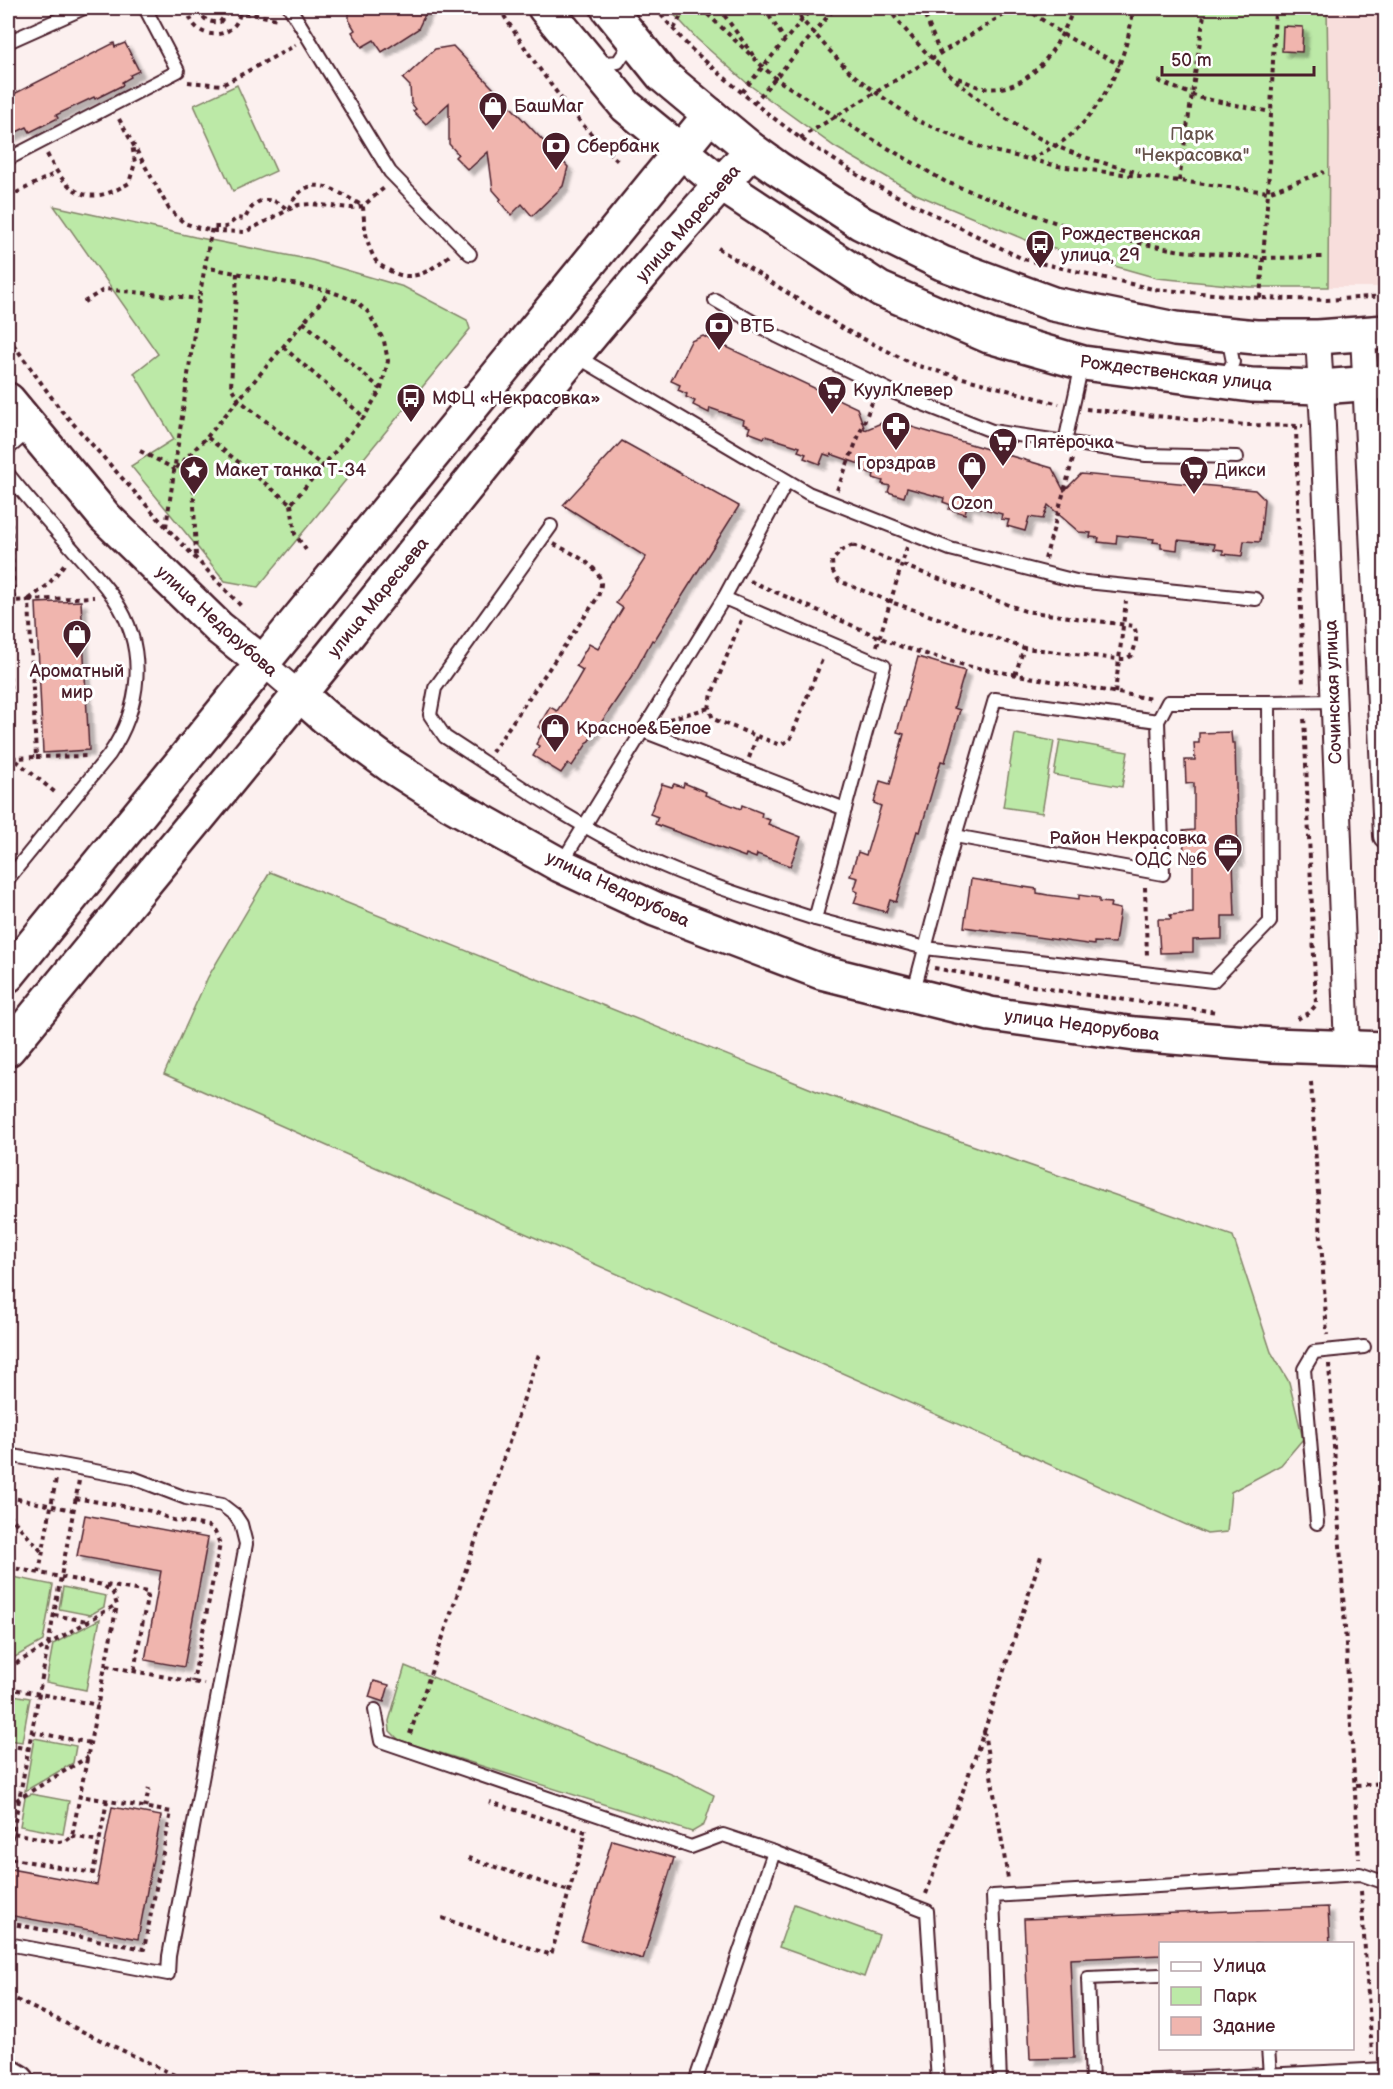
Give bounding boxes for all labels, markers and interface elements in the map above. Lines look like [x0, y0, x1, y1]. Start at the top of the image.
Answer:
scale bar [1162, 39, 1314, 77]
text: 50 m [1171, 50, 1212, 71]
shop icon: БашМаг [477, 90, 509, 132]
place label: БашМаг [514, 96, 584, 117]
park label: Парк "Некрасовка" [1135, 124, 1249, 166]
bank icon: Сбербанк [540, 130, 572, 172]
place label: Сбербанк [577, 136, 660, 157]
street label: улица Маресьева [632, 160, 745, 286]
place label: Рождественская улица, 29 [1061, 224, 1201, 266]
bus stop icon: Рождественская улица, 29 [1024, 228, 1056, 270]
bank icon: ВТБ [703, 310, 735, 352]
place label: ВТБ [740, 316, 775, 337]
street label: Рождественская улица [1078, 351, 1274, 396]
supermarket icon: КуулКлевер [816, 374, 848, 416]
place label: КуулКлевер [853, 380, 953, 401]
bus stop icon: МФЦ «Некрасовка» [395, 382, 427, 424]
place label: МФЦ «Некрасовка» [432, 388, 600, 409]
pharmacy icon: Горздрав [880, 410, 912, 452]
supermarket icon: Пятёрочка [987, 426, 1019, 468]
place label: Пятёрочка [1024, 432, 1115, 453]
shop icon: Ozon [956, 450, 988, 492]
place label: Горздрав [856, 453, 936, 474]
place icon: Макет танка Т-34 [178, 454, 210, 496]
supermarket icon: Дикси [1178, 454, 1210, 496]
place label: Макет танка Т-34 [215, 460, 366, 481]
place label: Дикси [1215, 460, 1266, 481]
place label: Ozon [951, 493, 993, 514]
street label: улица Маресьева [324, 533, 433, 662]
street label: улица Недорубова [152, 561, 282, 682]
shop icon: Ароматный мир [61, 618, 93, 660]
street label: Сочинская улица [1320, 619, 1347, 765]
place label: Ароматный мир [29, 661, 124, 703]
shop icon: Красное&Белое [539, 712, 571, 754]
place label: Красное&Белое [576, 718, 711, 739]
place label: Район Некрасовка ОДС №6 [1049, 828, 1207, 870]
office icon: Район Некрасовка ОДС №6 [1212, 832, 1244, 874]
street label: улица Недорубова [543, 847, 693, 932]
street label: улица Недорубова [1003, 1006, 1161, 1045]
legend [1159, 1942, 1354, 2050]
text: Улица [1213, 1956, 1267, 1977]
text: Парк [1213, 1986, 1257, 2007]
text: Здание [1213, 2016, 1275, 2037]

